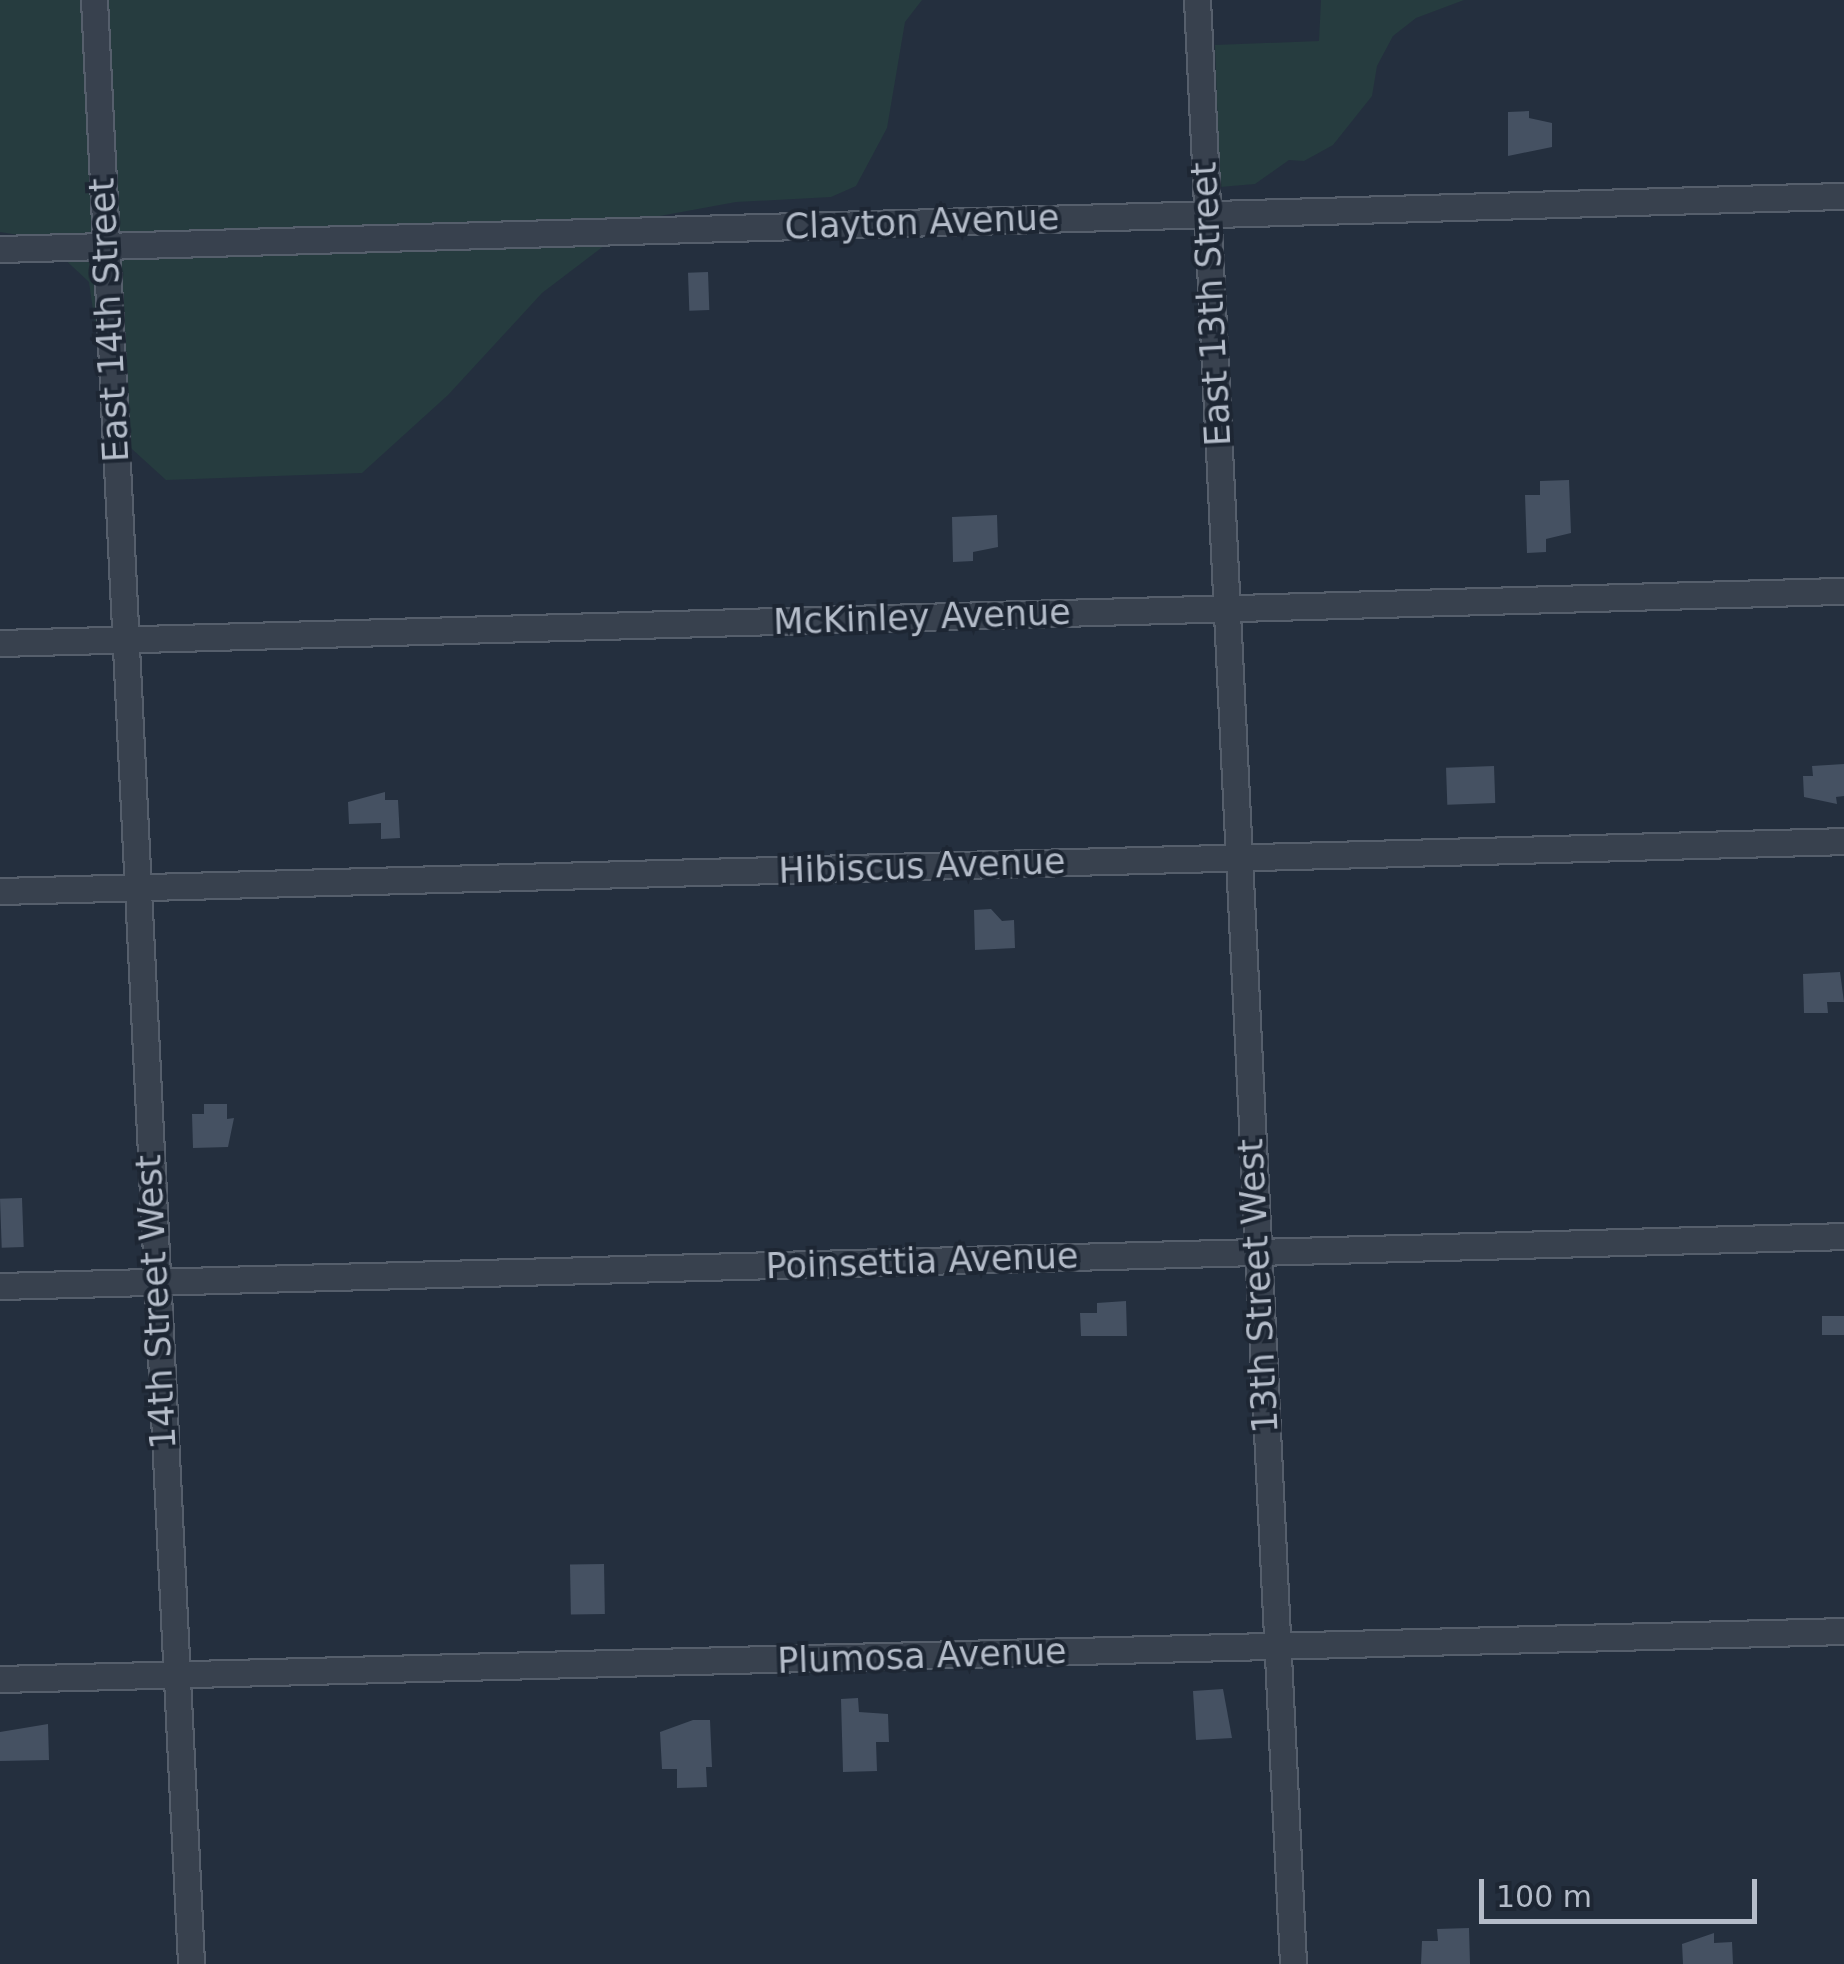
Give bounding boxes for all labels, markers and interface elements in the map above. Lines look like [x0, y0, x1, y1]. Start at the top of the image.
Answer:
street label: East 13th Street [1183, 161, 1239, 447]
street label: East 14th Street [81, 177, 137, 463]
street label: Clayton Avenue [784, 196, 1060, 248]
street label: McKinley Avenue [773, 591, 1071, 643]
street label: Hibiscus Avenue [778, 840, 1066, 892]
street label: 13th Street West [1229, 1138, 1287, 1434]
street label: 14th Street West [127, 1154, 185, 1450]
street label: Poinsettia Avenue [765, 1235, 1079, 1287]
street label: Plumosa Avenue [777, 1630, 1067, 1682]
scale bar [1484, 1859, 1762, 1921]
text: 100 m [1496, 1879, 1592, 1914]

